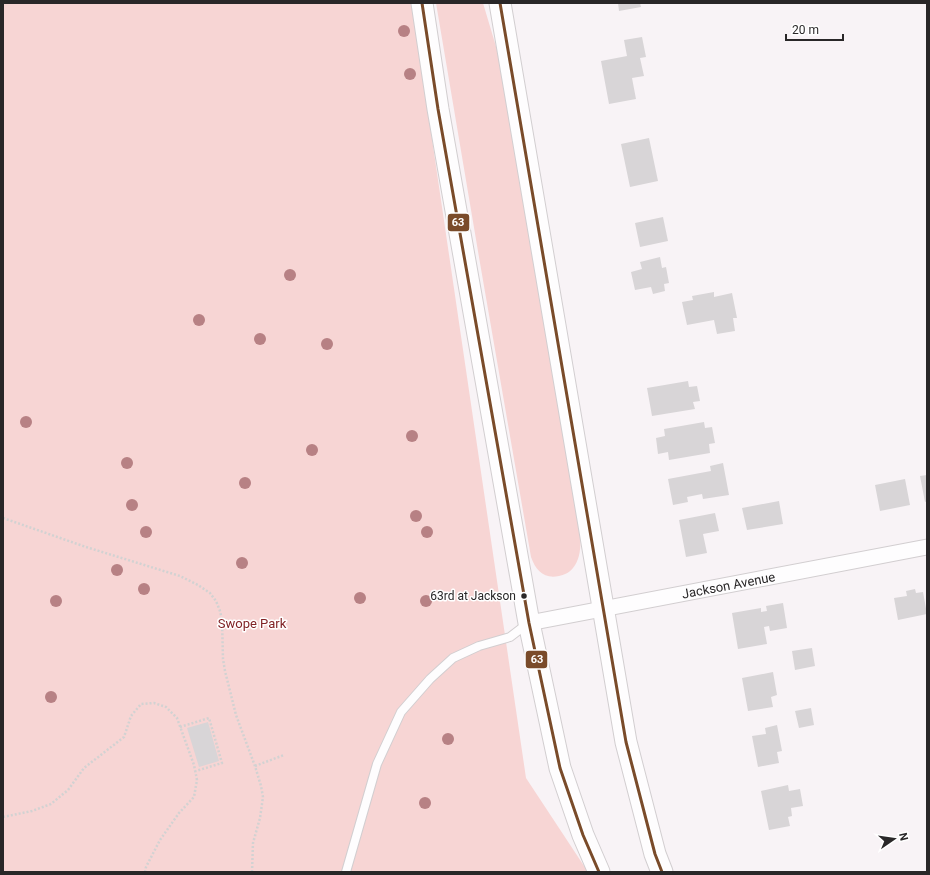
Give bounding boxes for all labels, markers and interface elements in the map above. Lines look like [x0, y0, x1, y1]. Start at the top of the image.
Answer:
scale bar [786, 16, 843, 42]
text: 20 m [792, 23, 819, 37]
line badge: 63 [447, 213, 470, 232]
text: 63 [452, 216, 464, 229]
street label: Jackson Avenue [680, 569, 776, 601]
place label: 63rd at Jackson [430, 589, 516, 603]
marker: 63rd at Jackson [519, 591, 529, 601]
park label: Swope Park [218, 616, 287, 631]
line badge: 63 [525, 650, 548, 669]
text: 63 [531, 653, 543, 666]
north arrow [874, 819, 914, 859]
text: N [896, 832, 911, 842]

